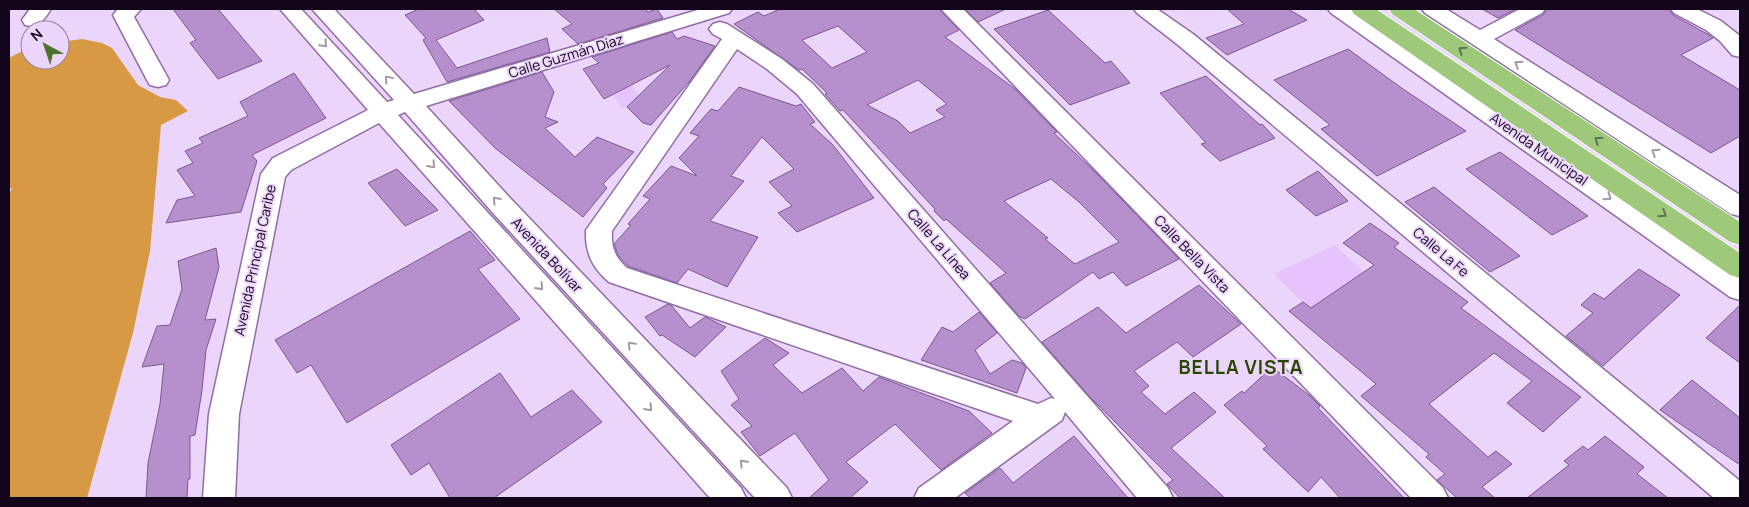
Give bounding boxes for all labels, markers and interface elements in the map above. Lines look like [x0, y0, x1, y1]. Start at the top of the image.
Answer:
north arrow [20, 20, 70, 70]
text: N [26, 24, 46, 45]
street label: Calle Guzmán Díaz [506, 29, 626, 82]
one-way arrow [318, 39, 327, 48]
one-way arrow [1459, 47, 1468, 57]
one-way arrow [1515, 61, 1524, 70]
one-way arrow [385, 76, 394, 85]
street label: Avenida Municipal [1487, 108, 1592, 189]
one-way arrow [1594, 137, 1603, 147]
one-way arrow [1651, 149, 1661, 158]
one-way arrow [426, 160, 435, 169]
street label: Avenida Principal Caribe [229, 183, 280, 337]
one-way arrow [1602, 191, 1612, 200]
one-way arrow [493, 197, 502, 206]
street label: Calle La Línea [903, 204, 975, 283]
one-way arrow [1657, 208, 1667, 217]
street label: Calle Bella Vista [1150, 211, 1234, 297]
street label: Avenida Bolívar [508, 213, 587, 296]
street label: Calle La Fe [1409, 222, 1473, 281]
one-way arrow [535, 281, 544, 290]
one-way arrow [628, 341, 637, 350]
district label: BELLA VISTA [1179, 354, 1303, 380]
one-way arrow [643, 402, 652, 411]
one-way arrow [740, 459, 749, 468]

